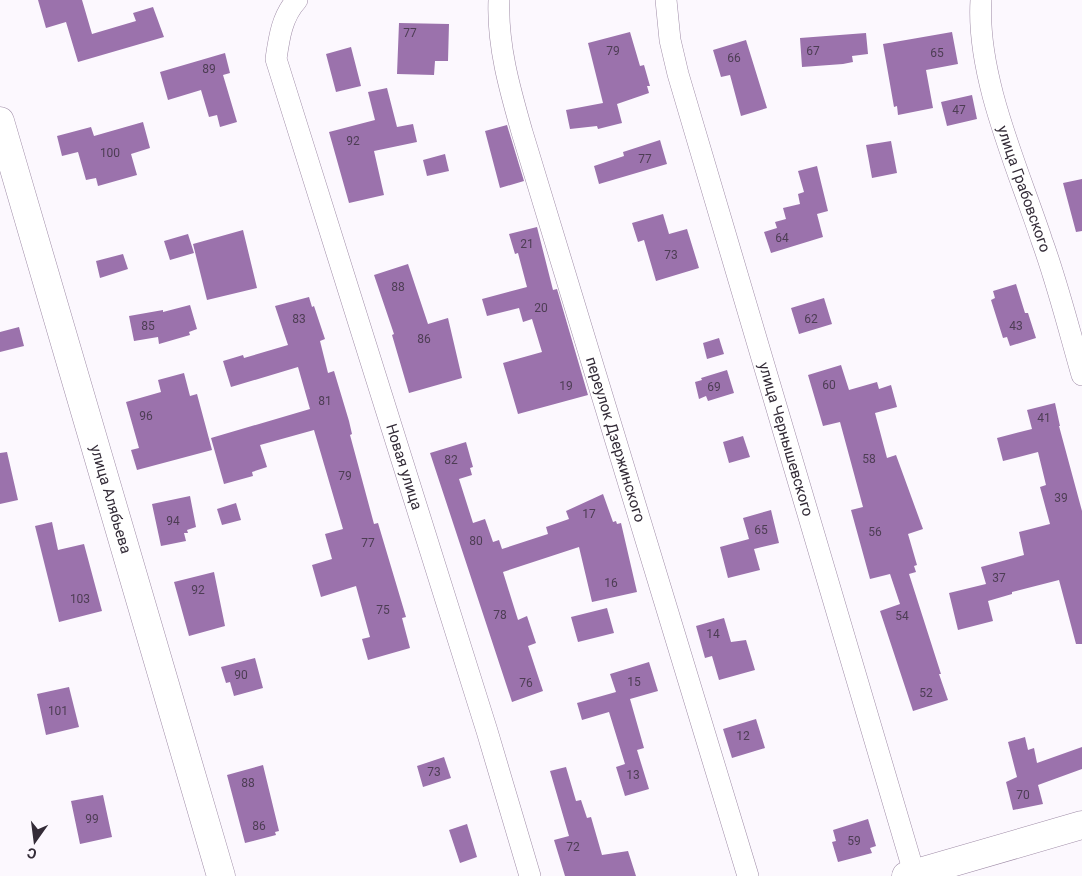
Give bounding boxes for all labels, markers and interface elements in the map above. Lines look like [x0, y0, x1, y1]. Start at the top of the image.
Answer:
house number: 77 [403, 26, 417, 40]
house number: 79 [606, 44, 620, 58]
house number: 67 [806, 44, 820, 58]
house number: 65 [930, 46, 944, 60]
house number: 66 [727, 51, 741, 65]
house number: 89 [202, 62, 216, 76]
house number: 47 [952, 103, 966, 117]
street label: улица Грабовского [993, 123, 1054, 255]
house number: 92 [346, 134, 360, 148]
house number: 100 [100, 146, 120, 160]
house number: 77 [638, 152, 652, 166]
house number: 64 [775, 231, 789, 245]
house number: 21 [520, 237, 534, 251]
house number: 73 [664, 248, 678, 262]
house number: 88 [391, 280, 405, 294]
house number: 20 [534, 301, 548, 315]
house number: 83 [292, 312, 306, 326]
house number: 62 [804, 312, 818, 326]
house number: 85 [141, 319, 155, 333]
house number: 43 [1009, 319, 1023, 333]
house number: 86 [417, 332, 431, 346]
street label: переулок Дзержинского [582, 355, 649, 524]
street label: улица Чернышевского [755, 360, 817, 518]
house number: 60 [822, 378, 836, 392]
house number: 19 [559, 379, 573, 393]
house number: 69 [707, 380, 721, 394]
house number: 81 [318, 394, 332, 408]
house number: 96 [139, 409, 153, 423]
house number: 41 [1037, 411, 1051, 425]
street label: Новая улица [382, 421, 426, 512]
street label: улица Алябьева [86, 442, 135, 556]
house number: 58 [862, 452, 876, 466]
house number: 82 [444, 453, 458, 467]
house number: 79 [338, 469, 352, 483]
house number: 39 [1054, 491, 1068, 505]
house number: 17 [582, 507, 596, 521]
house number: 94 [166, 514, 180, 528]
house number: 65 [754, 523, 768, 537]
house number: 56 [868, 525, 882, 539]
house number: 80 [469, 534, 483, 548]
house number: 77 [361, 536, 375, 550]
house number: 37 [992, 571, 1006, 585]
house number: 16 [604, 576, 618, 590]
house number: 92 [191, 583, 205, 597]
house number: 103 [70, 592, 90, 606]
house number: 75 [376, 603, 390, 617]
house number: 78 [493, 608, 507, 622]
house number: 54 [895, 609, 909, 623]
house number: 14 [706, 627, 720, 641]
house number: 90 [234, 668, 248, 682]
house number: 15 [627, 675, 641, 689]
house number: 76 [519, 676, 533, 690]
house number: 52 [919, 686, 933, 700]
house number: 101 [48, 704, 68, 718]
house number: 12 [736, 729, 750, 743]
house number: 73 [427, 765, 441, 779]
house number: 13 [626, 768, 640, 782]
house number: 88 [241, 776, 255, 790]
house number: 70 [1016, 788, 1030, 802]
house number: 99 [85, 812, 99, 826]
north arrow [10, 816, 60, 866]
house number: 86 [252, 819, 266, 833]
house number: 59 [847, 834, 861, 848]
house number: 72 [566, 840, 580, 854]
text: С [25, 845, 38, 862]

